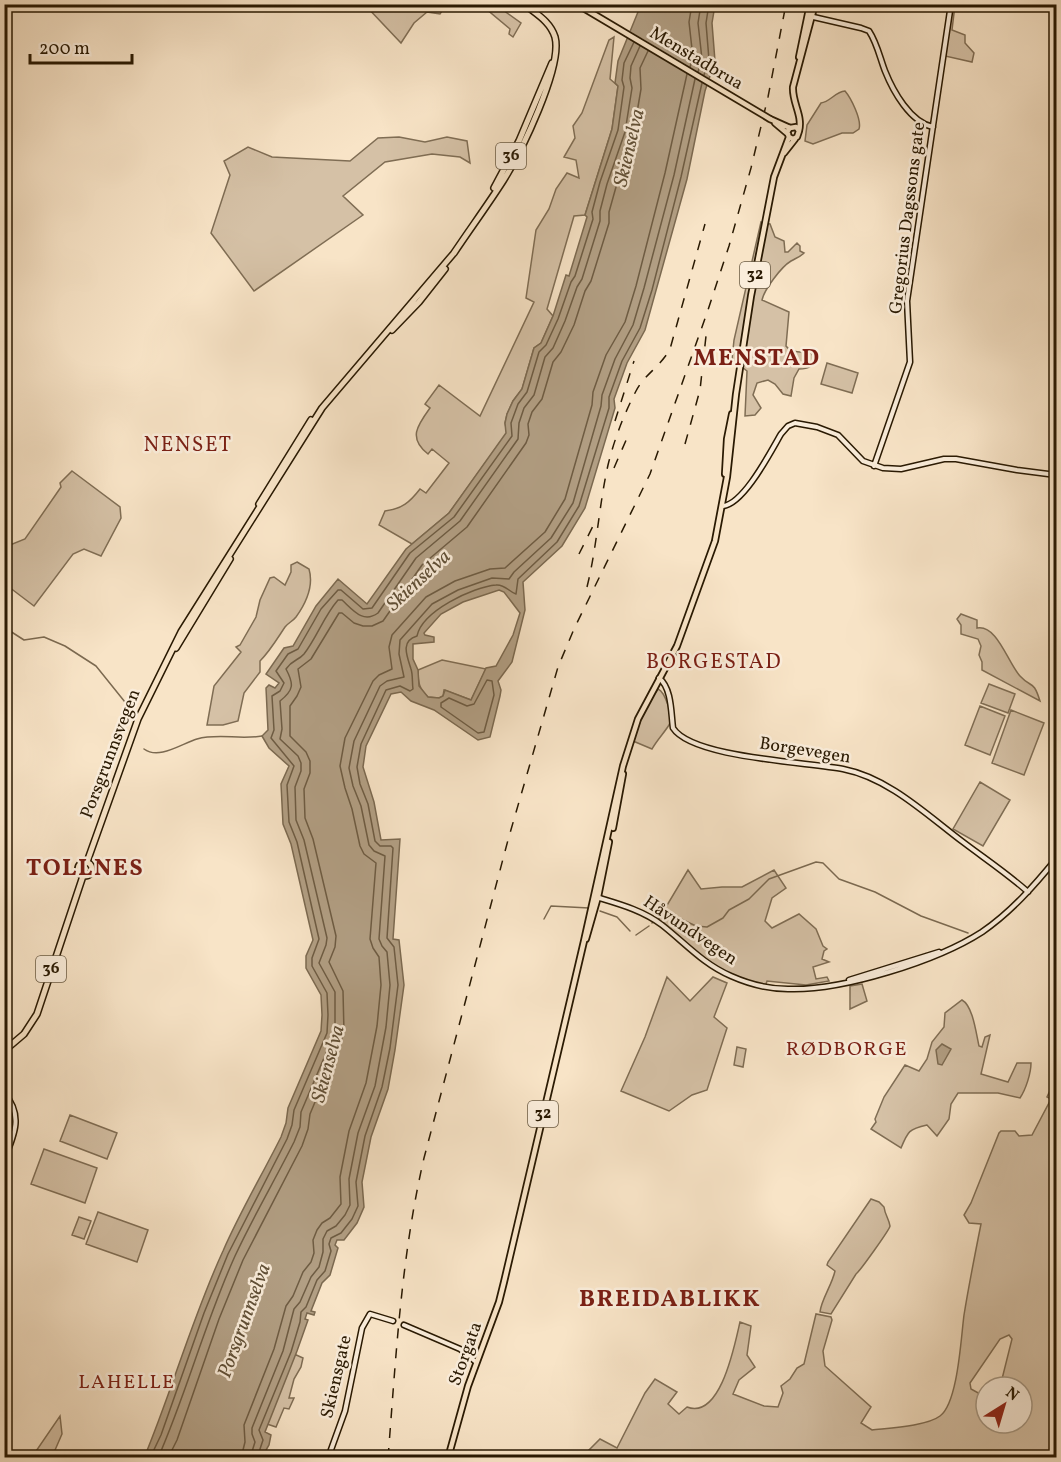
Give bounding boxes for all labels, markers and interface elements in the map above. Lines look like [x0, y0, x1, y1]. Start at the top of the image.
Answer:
street label: Menstadbrua [644, 21, 748, 97]
scale bar [30, 27, 132, 65]
text: 200 m [39, 37, 90, 62]
water label: Skienselva [607, 106, 653, 190]
street label: Gregorius Dagssons gate [884, 121, 932, 315]
road number: 36 [496, 143, 526, 169]
road number: 32 [740, 262, 770, 288]
district label: MENSTAD [693, 342, 821, 376]
district label: NENSET [144, 431, 232, 460]
water label: Skienselva [381, 544, 457, 618]
district label: BORGESTAD [646, 648, 782, 677]
street label: Porsgrunnsvegen [75, 685, 147, 822]
street label: Borgevegen [758, 731, 853, 771]
district label: TOLLNES [26, 852, 144, 886]
street label: Håvundvegen [638, 890, 742, 972]
road number: 36 [36, 956, 66, 982]
water label: Skienselva [305, 1022, 353, 1106]
district label: RØDBORGE [786, 1036, 908, 1064]
road number: 32 [528, 1101, 558, 1127]
water label: Porsgrunnselva [211, 1260, 279, 1382]
district label: BREIDABLIKK [579, 1283, 761, 1317]
street label: Storgata [443, 1319, 489, 1389]
street label: Skiensgate [315, 1333, 359, 1421]
district label: LAHELLE [78, 1369, 176, 1397]
north arrow [974, 1375, 1034, 1435]
text: N [1001, 1382, 1023, 1407]

